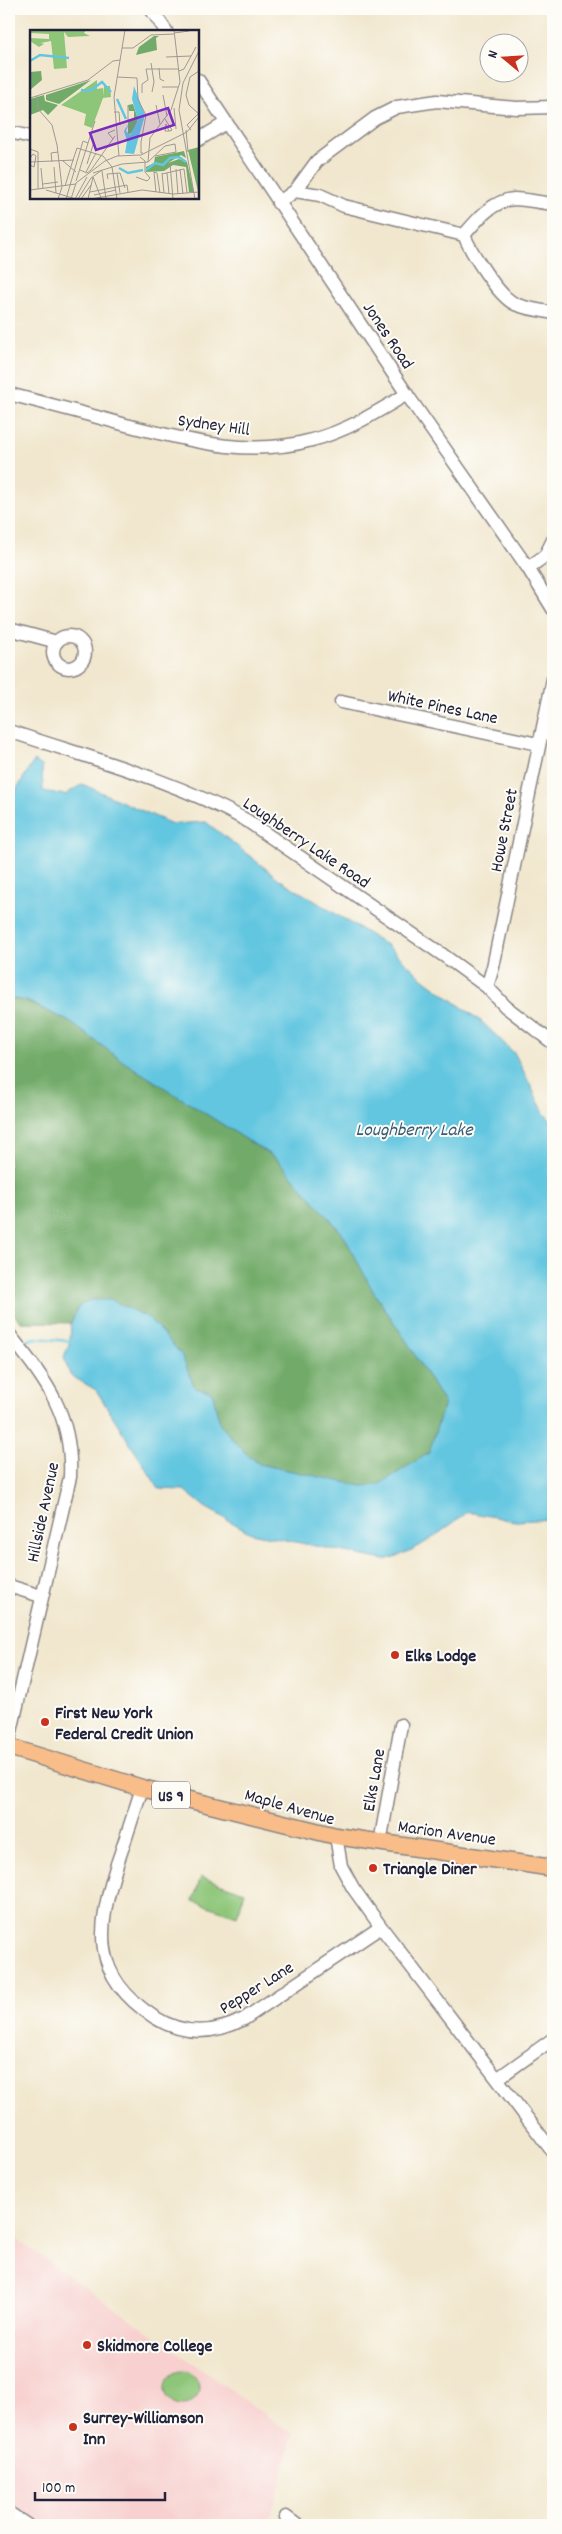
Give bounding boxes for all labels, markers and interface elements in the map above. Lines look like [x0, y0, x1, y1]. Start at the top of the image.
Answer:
inset map [30, 30, 199, 199]
north arrow [480, 32, 530, 82]
text: N [483, 48, 504, 61]
street label: Jones Road [355, 298, 419, 375]
street label: Sydney Hill [176, 409, 252, 444]
street label: White Pines Lane [385, 685, 500, 732]
street label: Howe Street [485, 786, 526, 874]
street label: Loughberry Lake Road [237, 792, 374, 896]
water label: Loughberry Lake [355, 1118, 474, 1145]
street label: Hillside Avenue [22, 1460, 67, 1565]
place label: Elks Lodge [405, 1645, 476, 1670]
marker: Elks Lodge [389, 1649, 401, 1661]
place label: First New York Federal Credit Union [55, 1702, 193, 1748]
marker: First New York Federal Credit Union [39, 1716, 51, 1728]
street label: Elks Lane [358, 1747, 393, 1814]
road number: US 9 [152, 1782, 190, 1808]
street label: Maple Avenue [241, 1784, 337, 1833]
street label: Marion Avenue [396, 1815, 497, 1854]
place label: Triangle Diner [383, 1858, 477, 1883]
marker: Triangle Diner [367, 1862, 379, 1874]
street label: Pepper Lane [215, 1956, 299, 2022]
place label: Skidmore College [97, 2335, 212, 2360]
marker: Skidmore College [81, 2339, 93, 2351]
place label: Surrey-Williamson Inn [83, 2407, 204, 2453]
marker: Surrey-Williamson Inn [67, 2421, 79, 2433]
scale bar [35, 2469, 165, 2501]
text: 100 m [42, 2478, 75, 2500]

